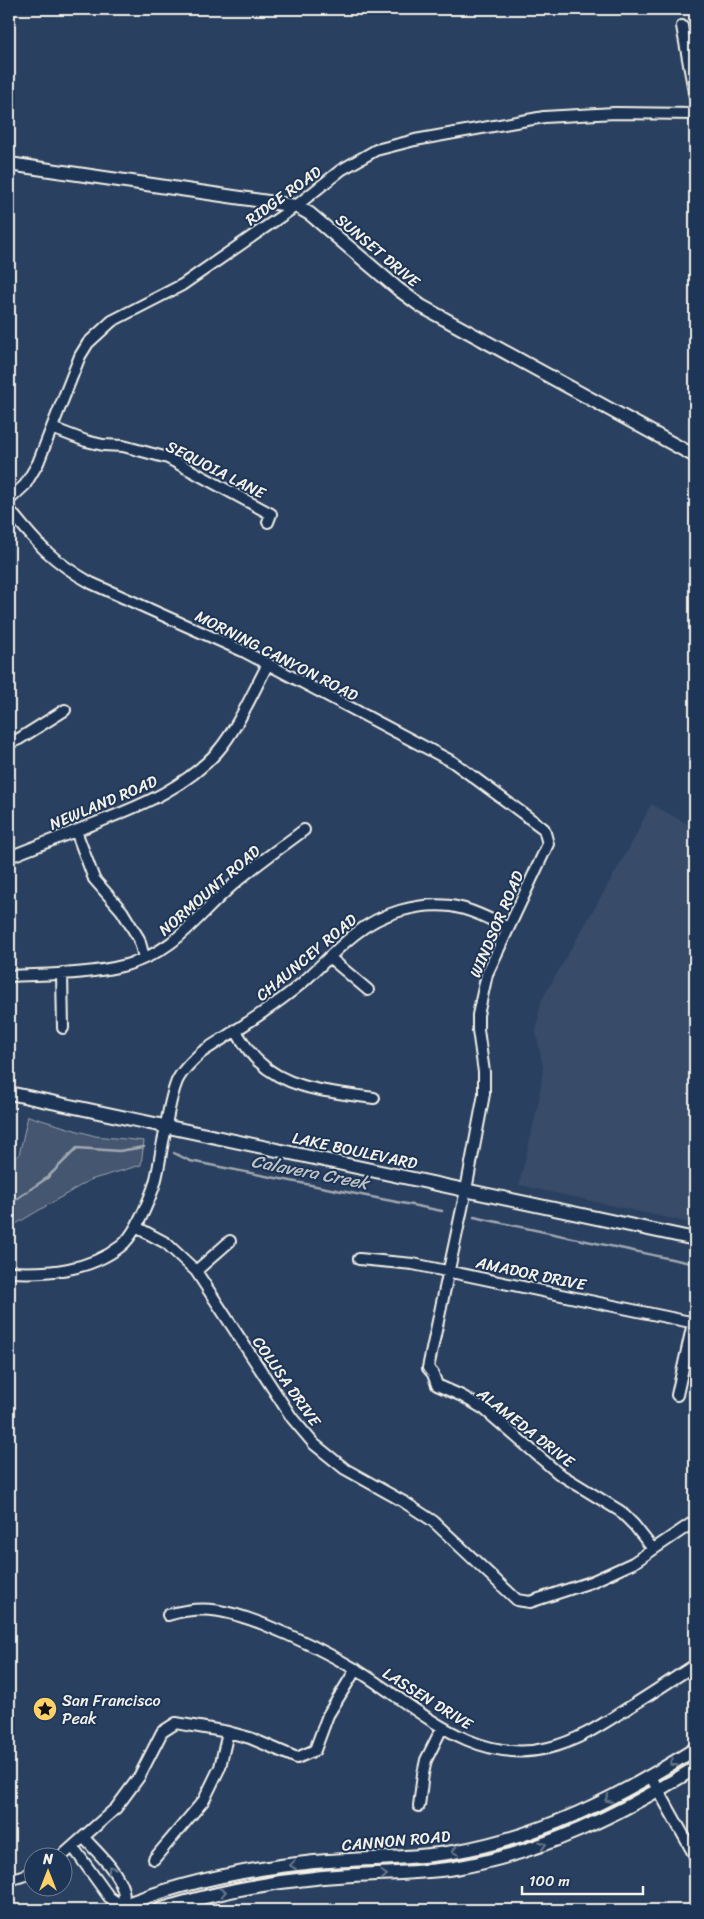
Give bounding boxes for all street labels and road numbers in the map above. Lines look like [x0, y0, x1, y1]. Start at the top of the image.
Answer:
street label: RIDGE ROAD [239, 157, 328, 233]
street label: SUNSET DRIVE [329, 206, 428, 296]
street label: SEQUOIA LANE [161, 432, 272, 508]
street label: MORNING CANYON ROAD [190, 602, 364, 709]
street label: NEWLAND ROAD [45, 766, 162, 838]
street label: NORMOUNT ROAD [151, 837, 268, 943]
street label: WINDSOR ROAD [461, 866, 532, 982]
street label: CHAUNCEY ROAD [249, 906, 364, 1009]
street label: LAKE BOULEVARD [290, 1123, 421, 1178]
street label: AMADOR DRIVE [472, 1247, 590, 1300]
street label: COLUSA DRIVE [245, 1330, 329, 1434]
street label: ALAMEDA DRIVE [470, 1379, 582, 1476]
street label: LASSEN DRIVE [377, 1659, 480, 1738]
street label: CANNON ROAD [341, 1821, 452, 1860]

